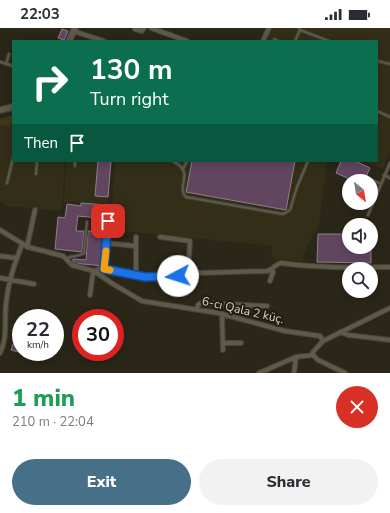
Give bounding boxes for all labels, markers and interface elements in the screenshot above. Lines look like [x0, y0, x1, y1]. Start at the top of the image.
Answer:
text: 22:03 [20, 4, 60, 24]
text: 130 m [90, 51, 173, 89]
icon: right [24, 56, 76, 108]
text: Turn right [90, 87, 169, 111]
icon: arrive [66, 132, 88, 154]
text: Then [24, 133, 58, 153]
north arrow [342, 174, 378, 210]
map controls [342, 174, 378, 298]
pin [91, 204, 125, 238]
icon: arrive [97, 210, 119, 232]
button: sound [342, 218, 378, 254]
position arrow [157, 255, 199, 297]
button: search [342, 262, 378, 298]
street label: 6-cı Qala 2 küç. [200, 293, 286, 327]
speed limit sign: 30 [72, 309, 124, 361]
text: 22 [26, 316, 50, 343]
text: km/h [27, 338, 49, 352]
text: 1 min [12, 382, 75, 414]
button: close [336, 386, 378, 428]
text: 210 m · 22:04 [12, 413, 94, 431]
button: Exit [12, 459, 191, 505]
button: Share [199, 459, 378, 505]

